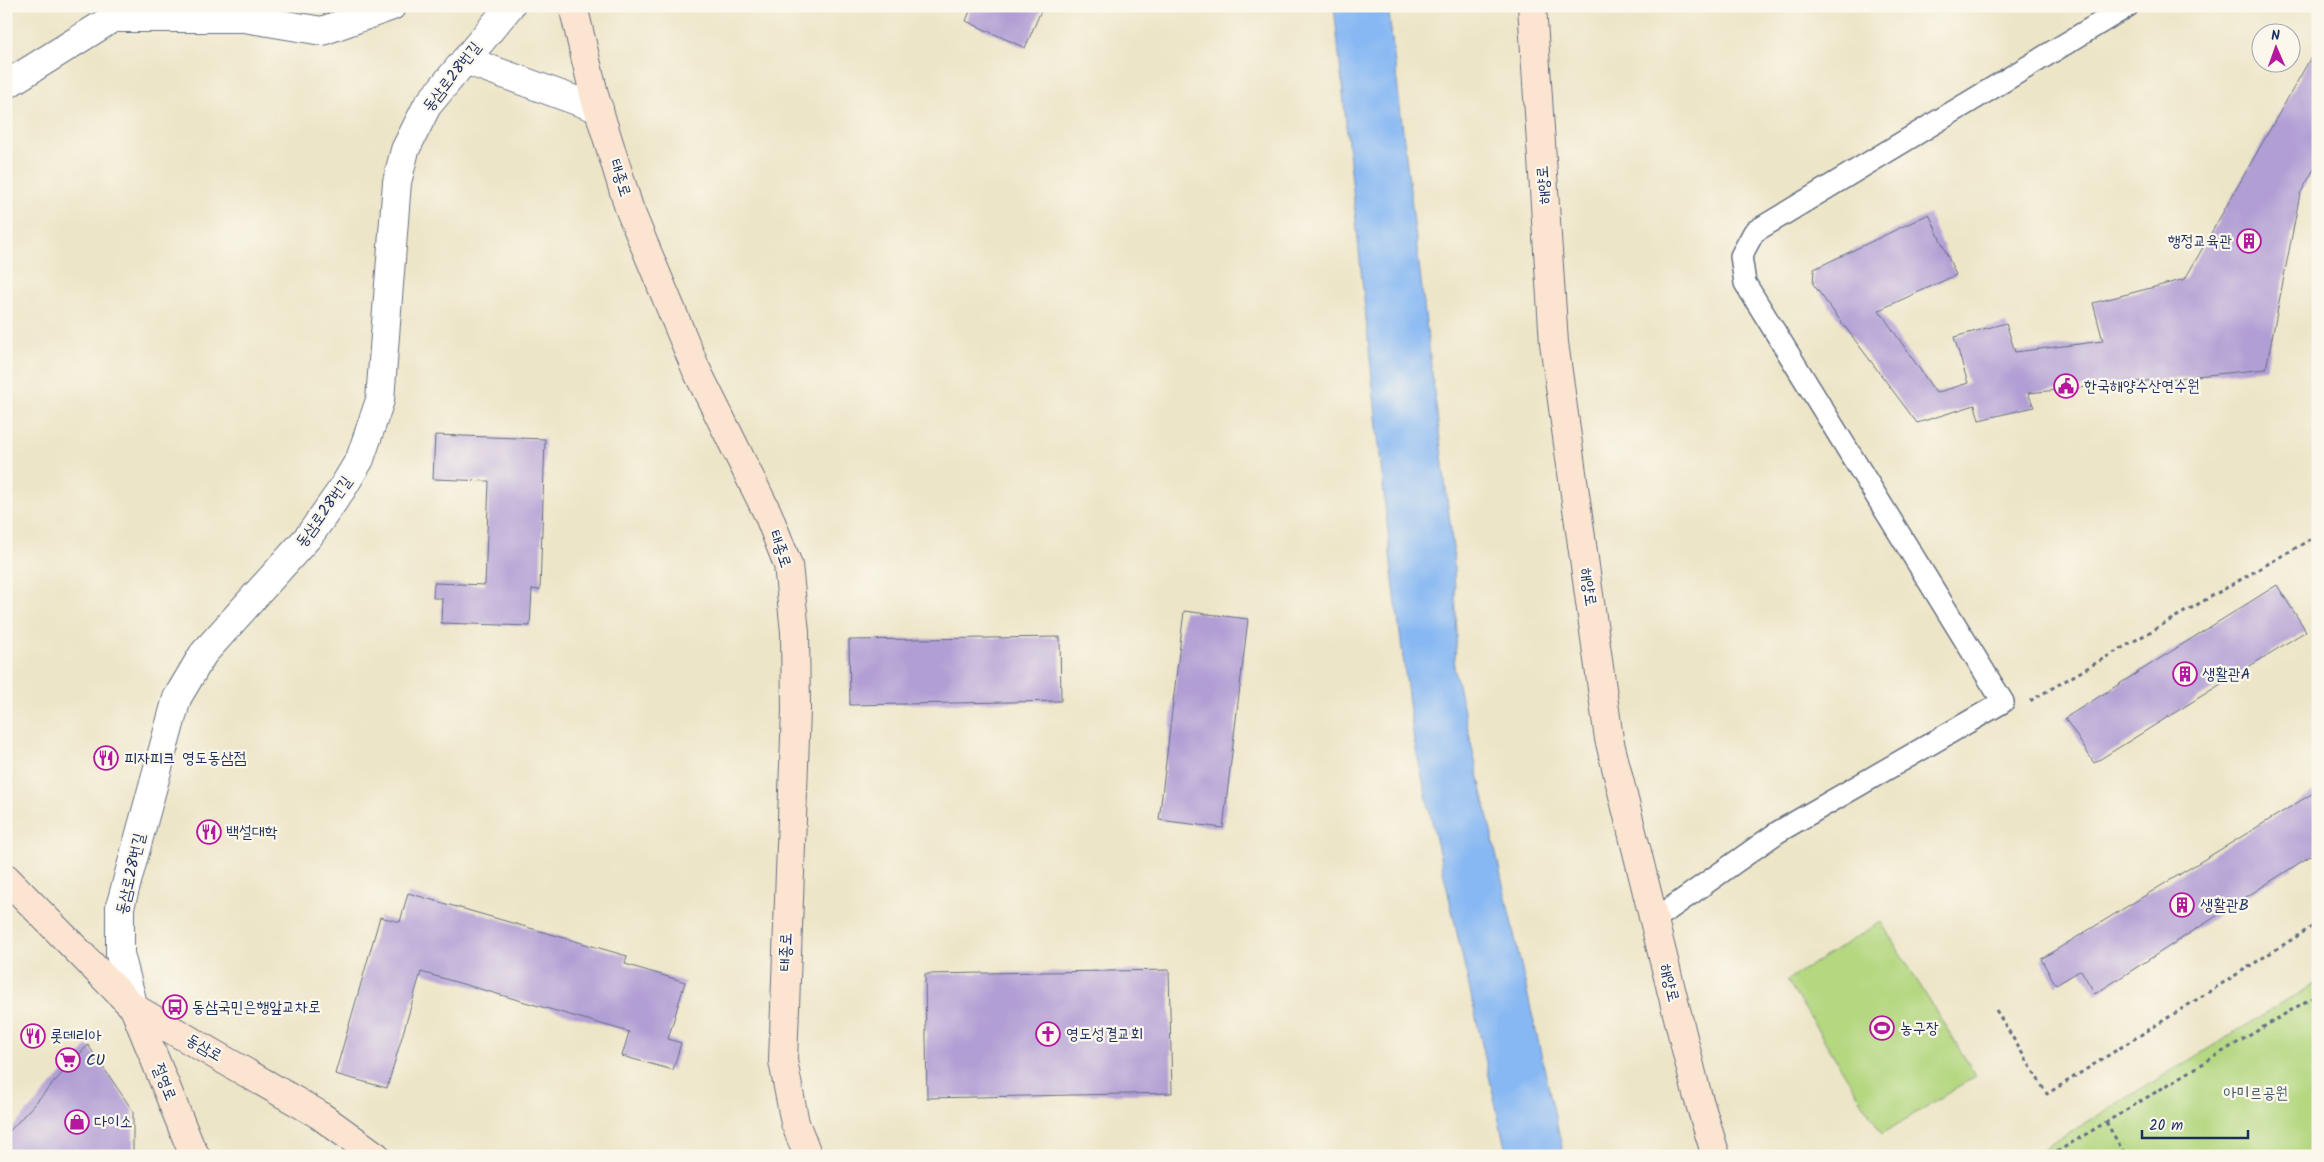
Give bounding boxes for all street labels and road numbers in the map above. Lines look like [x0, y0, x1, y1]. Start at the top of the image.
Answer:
street label: 동삼로28번길 [417, 36, 488, 118]
street label: 태종로 [602, 156, 638, 200]
street label: 해양로 [1530, 165, 1558, 205]
street label: 동삼로28번길 [289, 471, 359, 553]
street label: 태종로 [762, 527, 798, 571]
street label: 해양로 [1573, 566, 1603, 608]
street label: 동삼로28번길 [109, 830, 153, 917]
street label: 태종로 [773, 932, 799, 972]
street label: 해양로 [1652, 961, 1686, 1005]
street label: 동삼로 [181, 1028, 227, 1068]
street label: 절영로 [145, 1059, 183, 1105]

